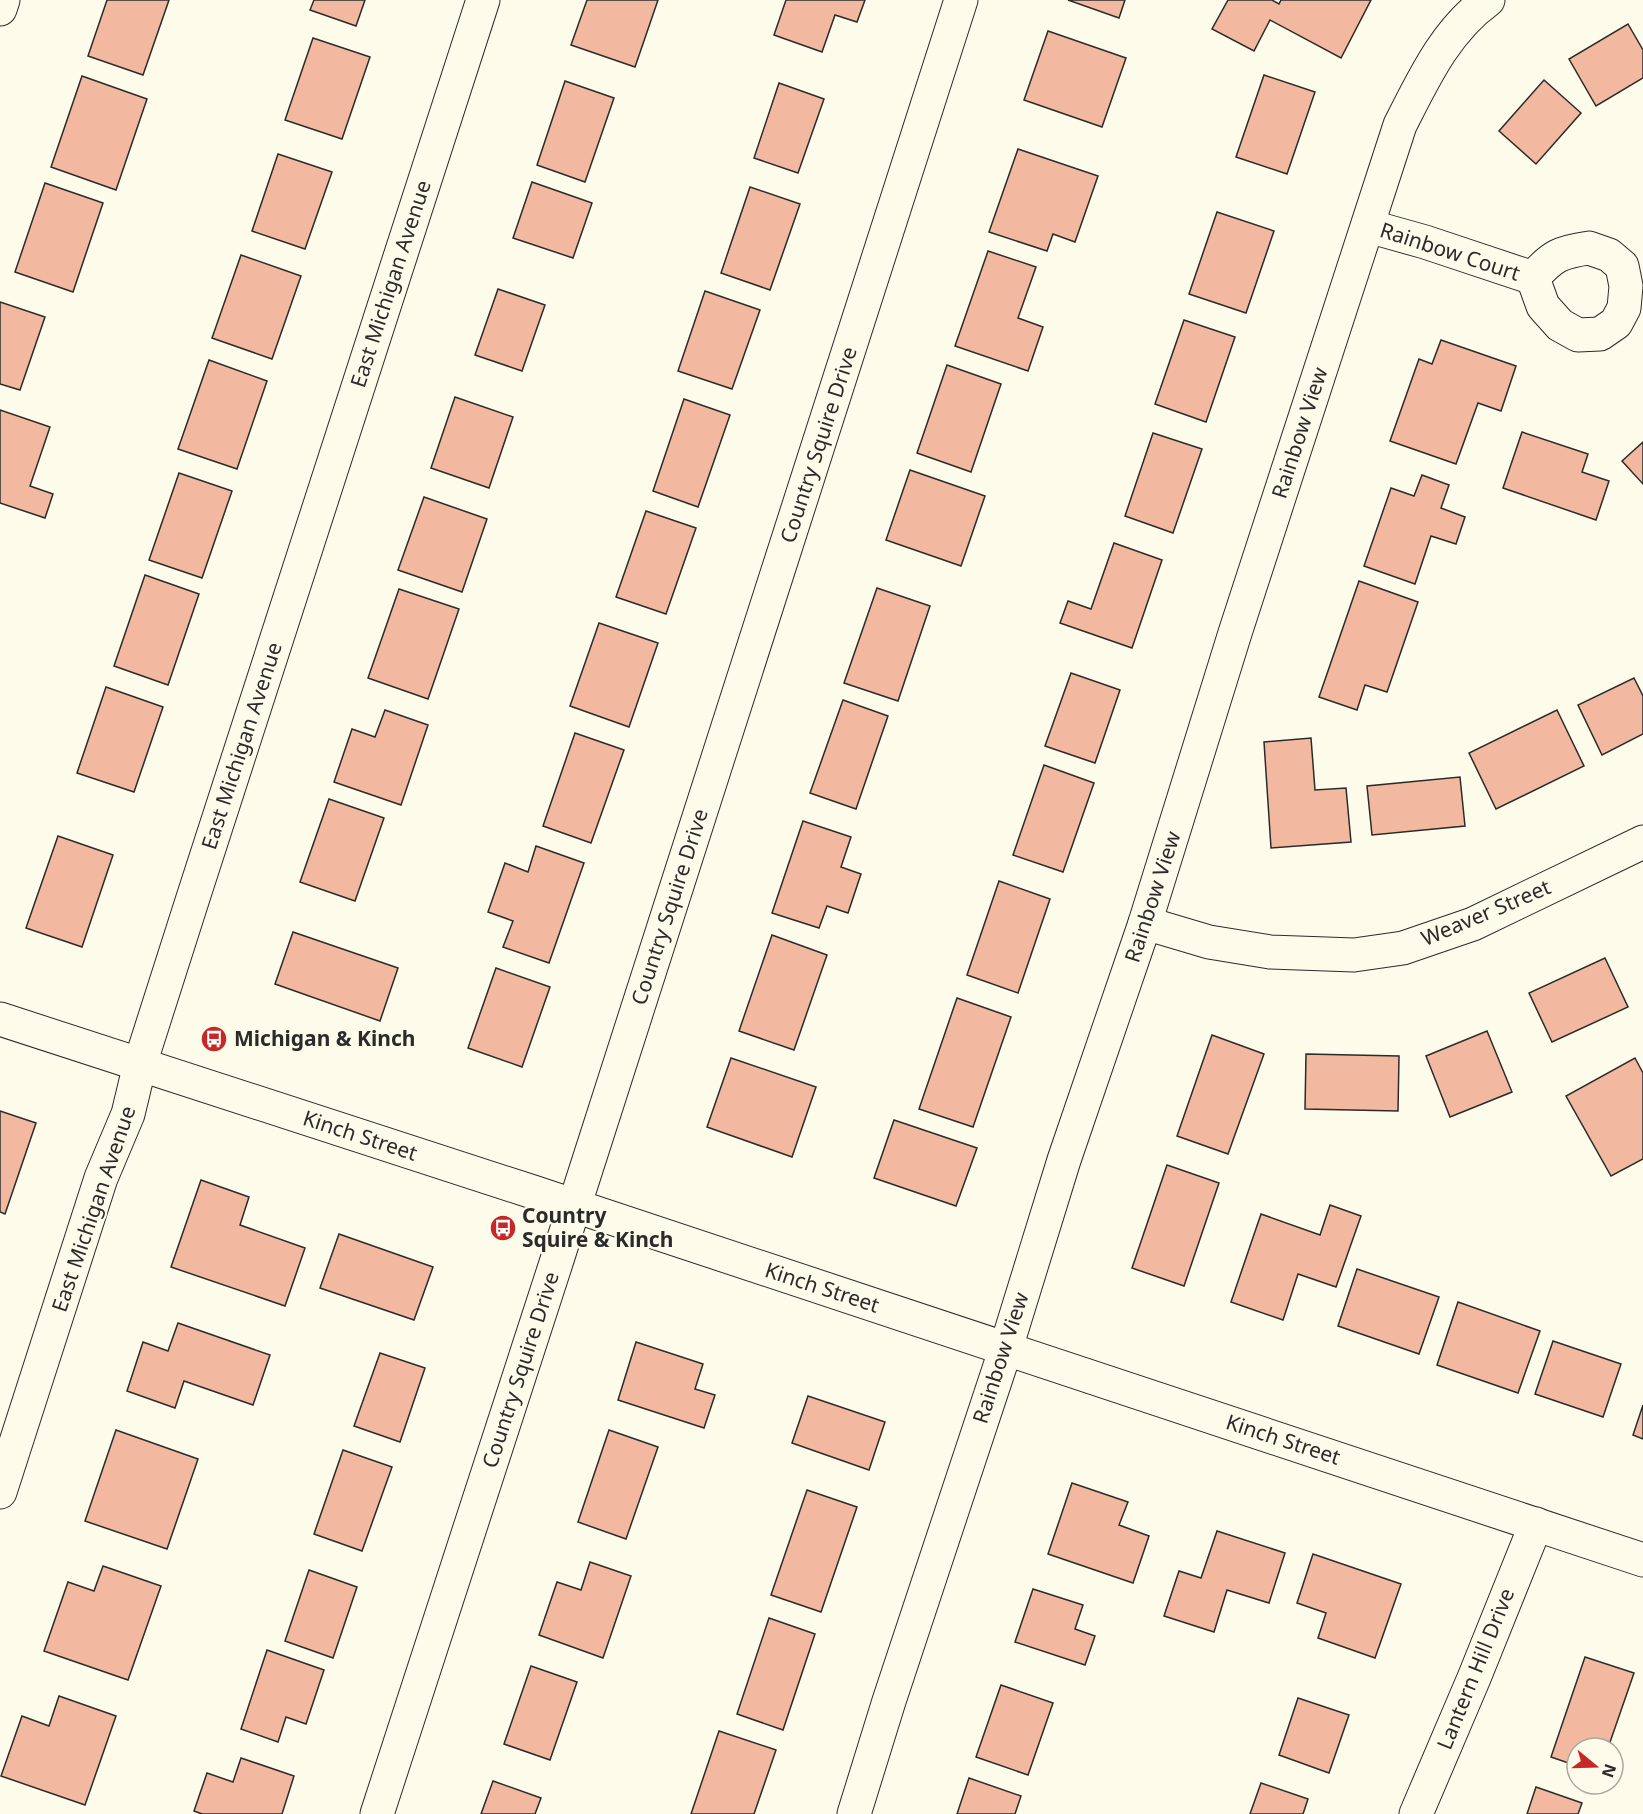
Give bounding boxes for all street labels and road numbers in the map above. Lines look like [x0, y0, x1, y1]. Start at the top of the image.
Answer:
street label: East Michigan Avenue [343, 176, 437, 391]
street label: Rainbow Court [1377, 215, 1524, 287]
street label: Country Squire Drive [773, 343, 863, 546]
street label: Rainbow View [1265, 363, 1334, 502]
street label: East Michigan Avenue [194, 638, 288, 853]
street label: Country Squire Drive [624, 805, 714, 1008]
street label: Rainbow View [1118, 827, 1187, 966]
street label: Weaver Street [1417, 872, 1555, 952]
street label: East Michigan Avenue [45, 1102, 142, 1316]
street label: Kinch Street [300, 1103, 421, 1167]
street label: Kinch Street [762, 1255, 883, 1319]
street label: Country Squire Drive [475, 1268, 565, 1471]
street label: Rainbow View [966, 1288, 1035, 1427]
street label: Kinch Street [1223, 1407, 1344, 1471]
street label: Lantern Hill Drive [1430, 1584, 1520, 1753]

